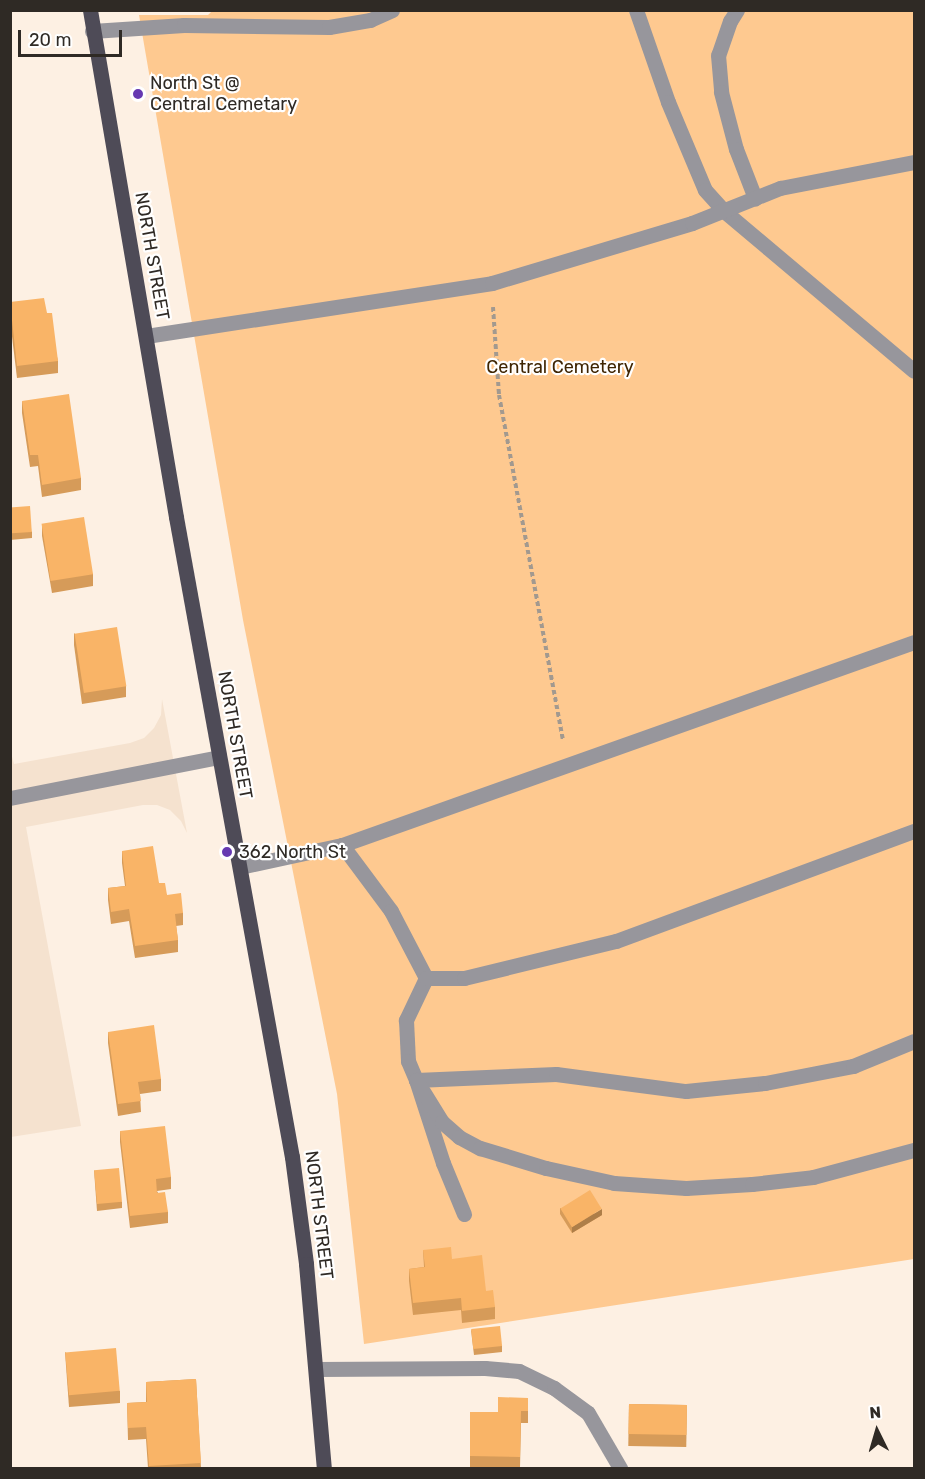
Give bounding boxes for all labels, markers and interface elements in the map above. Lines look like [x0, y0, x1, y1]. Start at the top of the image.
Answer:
scale bar [21, 18, 124, 56]
text: 20 m [29, 29, 71, 51]
place label: North St @ Central Cemetary [150, 73, 297, 116]
marker: North St @ Central Cemetary [131, 87, 145, 101]
street label: NORTH STREET [130, 190, 174, 322]
park label: Central Cemetery [486, 356, 634, 378]
street label: NORTH STREET [213, 669, 257, 801]
place label: 362 North St [239, 841, 346, 863]
marker: 362 North St [220, 845, 234, 859]
street label: NORTH STREET [300, 1149, 338, 1281]
north arrow [847, 1401, 907, 1461]
text: N [869, 1403, 882, 1423]

